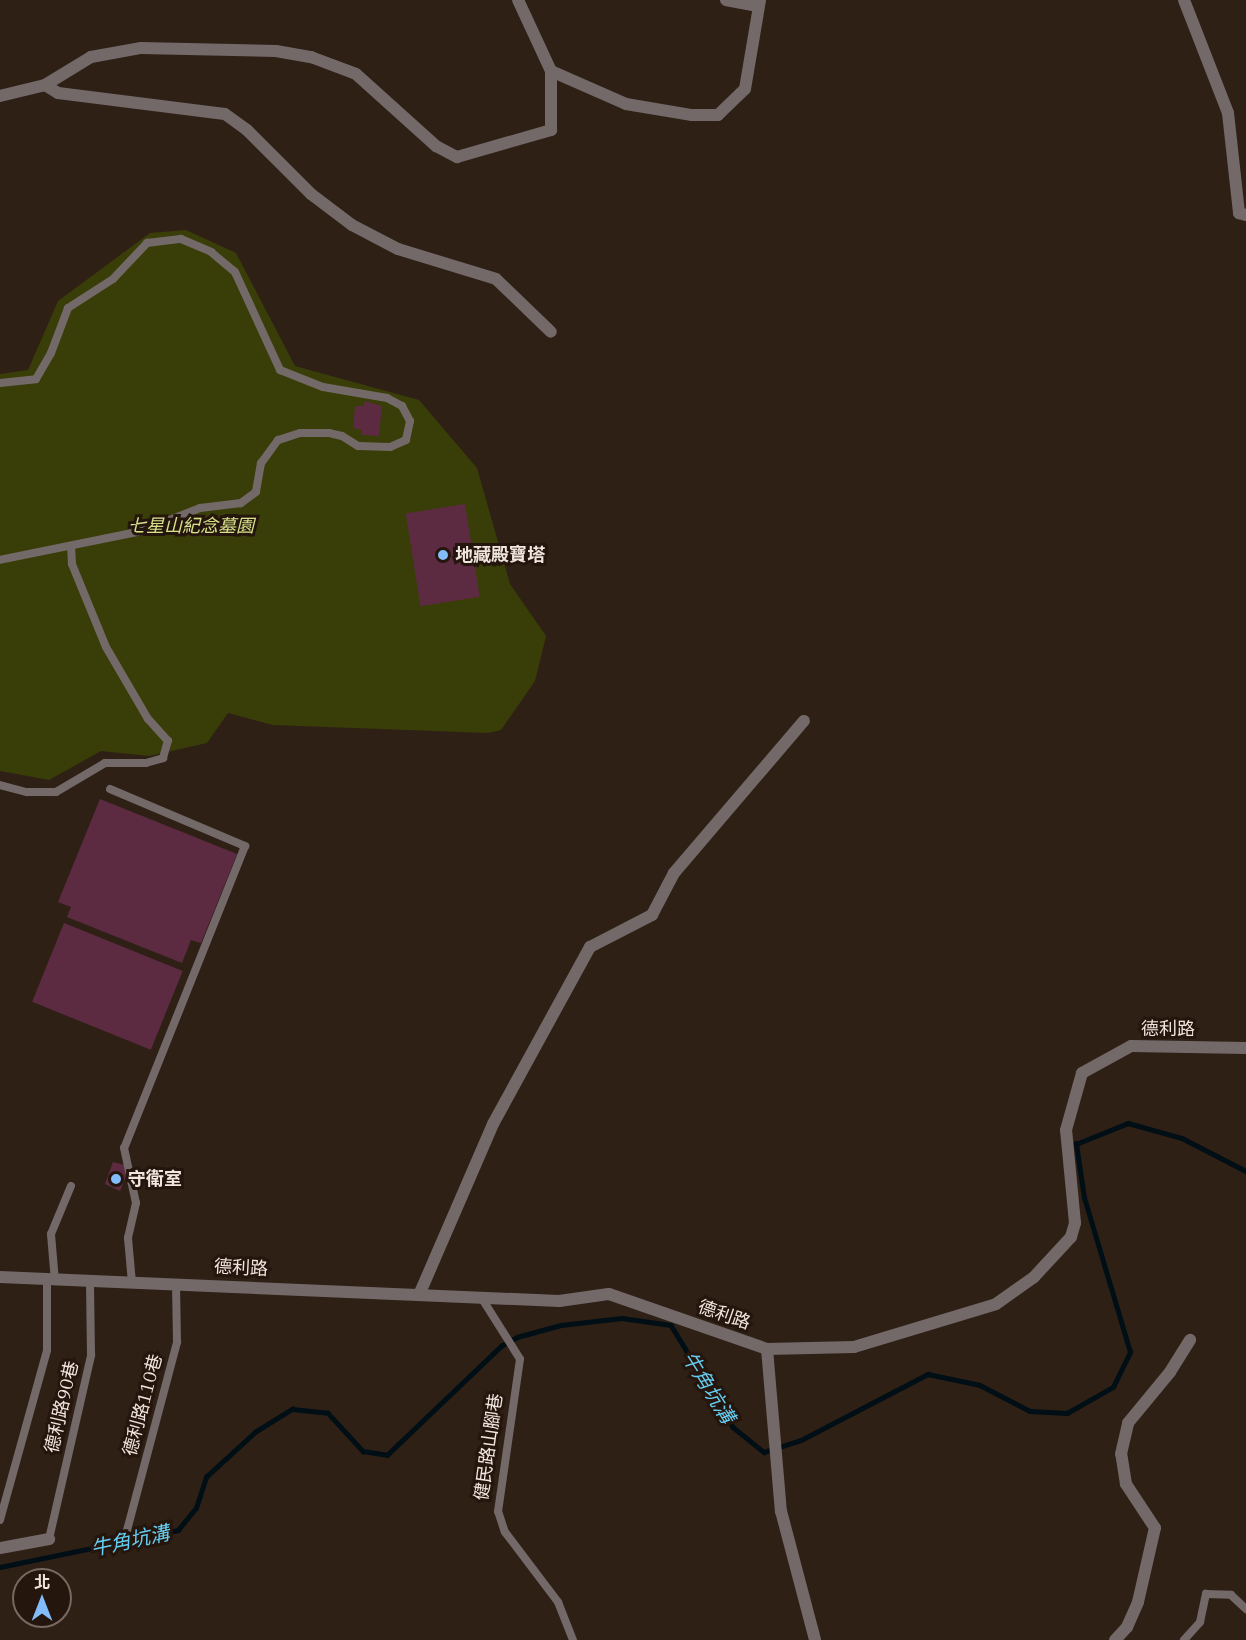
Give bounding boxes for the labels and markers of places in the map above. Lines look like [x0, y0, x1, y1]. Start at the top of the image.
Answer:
place label: 地藏殿寶塔 [455, 544, 545, 566]
marker: 地藏殿寶塔 [436, 548, 450, 562]
place label: 守衛室 [128, 1168, 182, 1190]
marker: 守衛室 [109, 1172, 123, 1186]

